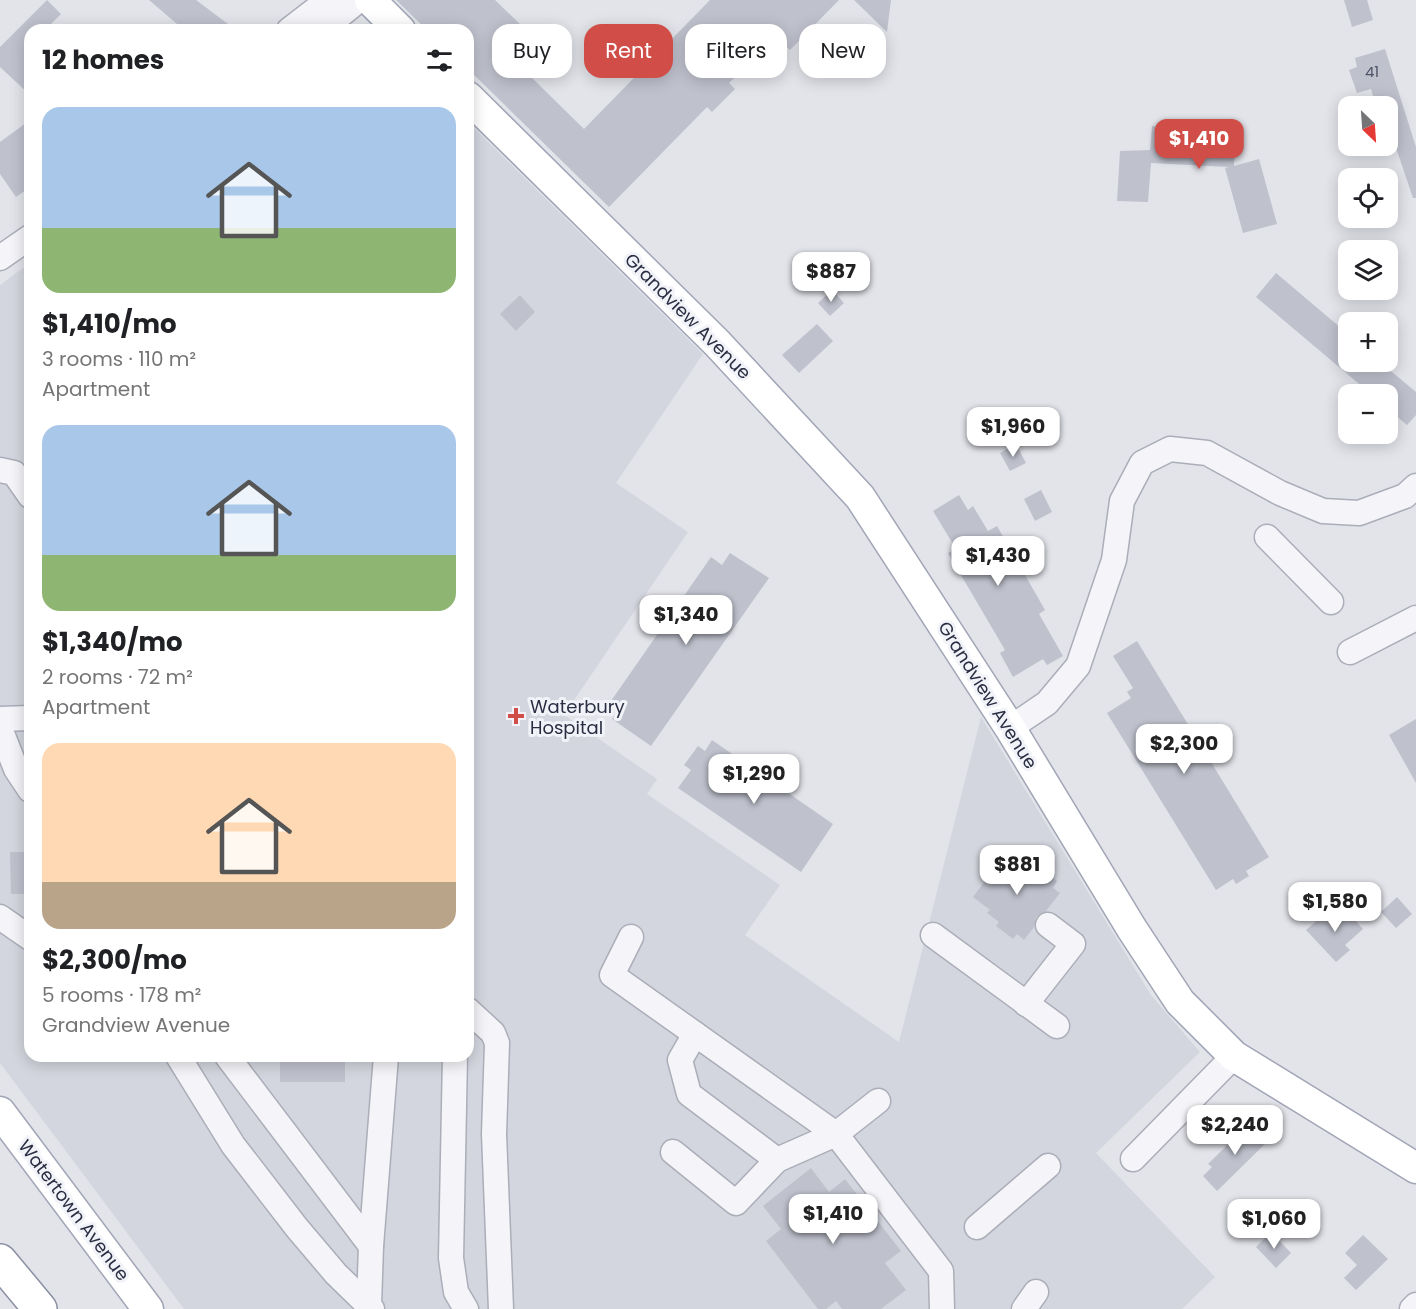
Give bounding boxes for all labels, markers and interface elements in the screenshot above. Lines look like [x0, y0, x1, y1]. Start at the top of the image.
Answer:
chip: Buy [492, 24, 572, 78]
chip: Rent [584, 24, 673, 78]
chip: Filters [685, 24, 787, 78]
chip: New [799, 24, 886, 78]
text: 12 homes [42, 42, 164, 78]
icon: filters [423, 44, 456, 77]
house number: 41 [1365, 61, 1379, 82]
north arrow [1338, 96, 1398, 156]
map controls [1338, 96, 1398, 444]
pin: $1,410 [1150, 119, 1248, 170]
text: $1,410 [1169, 124, 1229, 152]
icon: home [195, 146, 303, 254]
button: locate [1338, 168, 1398, 228]
button: layers [1338, 240, 1398, 300]
street label: Grandview Avenue [619, 247, 757, 385]
pin: $887 [795, 252, 867, 303]
text: $887 [806, 257, 856, 285]
text: $1,410/mo [42, 306, 177, 342]
button: + [1338, 312, 1398, 372]
text: 3 rooms · 110 m² [42, 345, 196, 373]
text: Apartment [42, 375, 150, 403]
button: − [1338, 384, 1398, 444]
pin: $1,960 [964, 407, 1062, 458]
text: $1,960 [981, 412, 1045, 440]
icon: home [195, 464, 303, 572]
pin: $1,430 [949, 536, 1047, 587]
text: $1,430 [965, 541, 1031, 569]
pin: $1,340 [637, 595, 735, 646]
text: $1,340 [653, 600, 719, 628]
street label: Grandview Avenue [933, 617, 1043, 773]
text: $1,340/mo [42, 624, 183, 660]
text: 2 rooms · 72 m² [42, 663, 193, 691]
text: Apartment [42, 693, 150, 721]
place label: Waterbury Hospital [530, 694, 625, 740]
marker: Waterbury Hospital [507, 707, 525, 725]
pin: $2,300 [1135, 724, 1233, 775]
text: $2,300 [1150, 729, 1218, 757]
pin: $1,290 [705, 754, 803, 805]
text: $1,290 [722, 759, 786, 787]
icon: home [195, 782, 303, 890]
pin: $881 [981, 845, 1053, 896]
text: $881 [994, 850, 1040, 878]
pin: $1,580 [1286, 882, 1384, 933]
text: $1,580 [1302, 887, 1368, 915]
text: $2,300/mo [42, 942, 187, 978]
text: 5 rooms · 178 m² [42, 981, 201, 1009]
text: Grandview Avenue [42, 1011, 230, 1039]
pin: $2,240 [1186, 1105, 1284, 1156]
text: $2,240 [1201, 1110, 1269, 1138]
street label: Watertown Avenue [13, 1134, 135, 1286]
pin: $1,410 [784, 1194, 882, 1245]
text: $1,410 [803, 1199, 863, 1227]
pin: $1,060 [1225, 1199, 1323, 1250]
text: $1,060 [1241, 1204, 1307, 1232]

